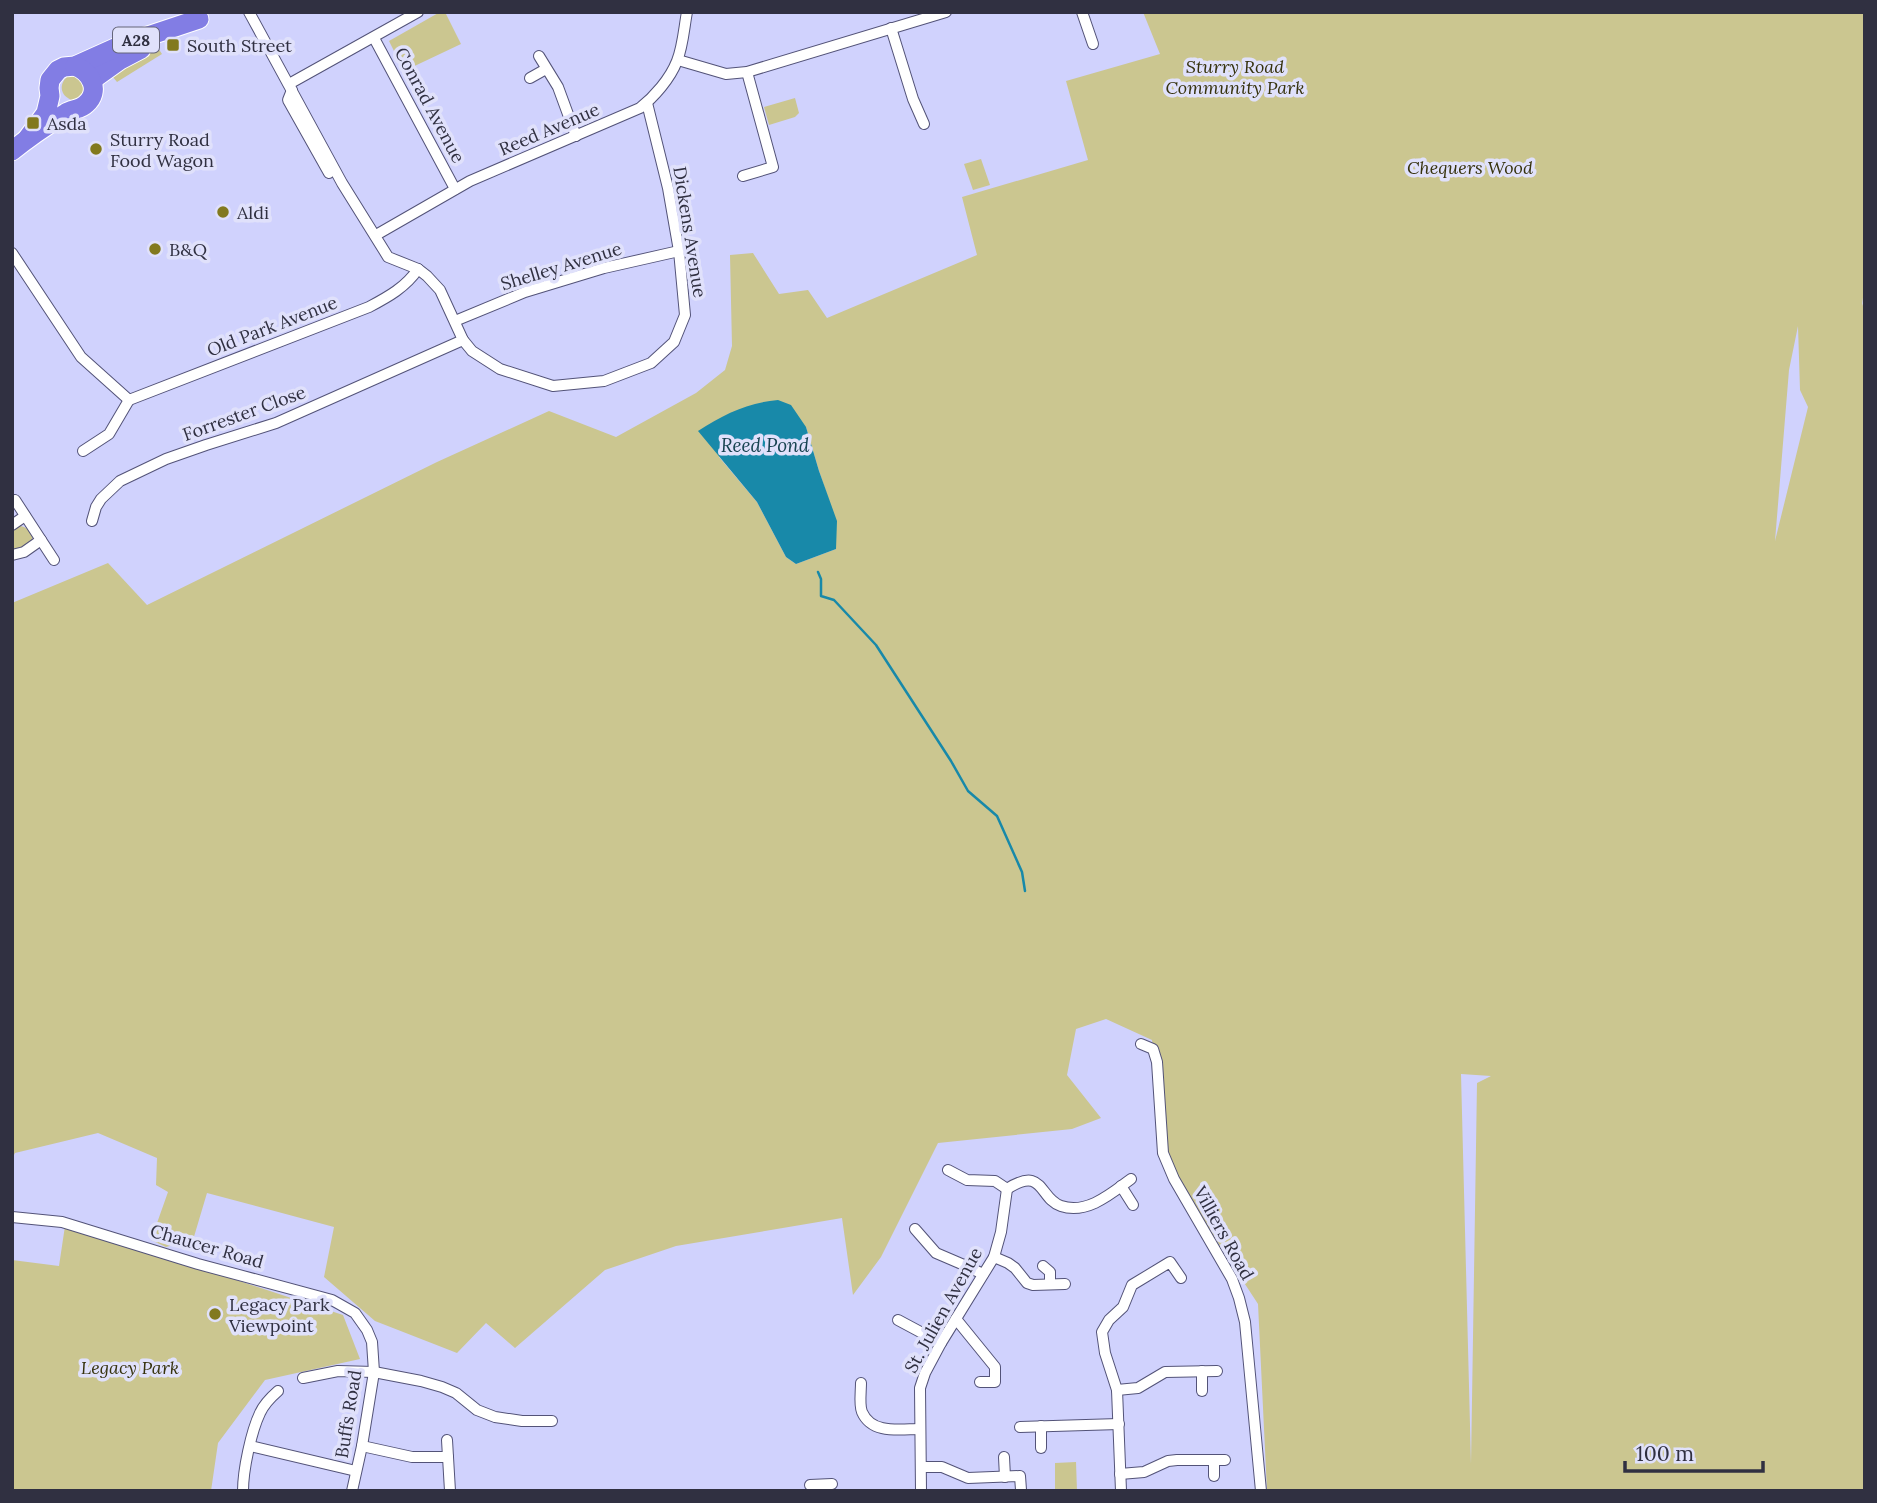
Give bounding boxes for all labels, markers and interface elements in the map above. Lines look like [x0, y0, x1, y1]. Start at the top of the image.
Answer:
road number: A28 [113, 28, 159, 52]
place label: South Street [187, 34, 292, 57]
marker: South Street [165, 37, 181, 53]
street label: Conrad Avenue [390, 43, 470, 167]
park label: Sturry Road Community Park [1165, 55, 1305, 99]
street label: Reed Avenue [495, 97, 603, 161]
place label: Asda [46, 112, 87, 135]
marker: Asda [25, 115, 41, 131]
place label: Sturry Road Food Wagon [110, 128, 214, 172]
marker: Sturry Road Food Wagon [88, 141, 104, 157]
park label: Chequers Wood [1407, 156, 1533, 179]
street label: Dickens Avenue [668, 165, 712, 299]
place label: Aldi [236, 201, 269, 224]
marker: Aldi [215, 204, 231, 220]
street label: Shelley Avenue [498, 237, 625, 295]
place label: B&Q [169, 238, 208, 261]
marker: B&Q [147, 241, 163, 257]
street label: Old Park Avenue [203, 290, 341, 361]
street label: Forrester Close [179, 380, 309, 446]
water label: Reed Pond [721, 433, 810, 457]
street label: Villiers Road [1188, 1181, 1259, 1284]
street label: Chaucer Road [148, 1219, 267, 1273]
street label: St. Julien Avenue [899, 1243, 987, 1377]
place label: Legacy Park Viewpoint [228, 1293, 330, 1337]
marker: Legacy Park Viewpoint [207, 1306, 223, 1322]
park label: Legacy Park [81, 1356, 179, 1379]
street label: Buffs Road [330, 1368, 366, 1460]
scale bar [1625, 1430, 1763, 1474]
text: 100 m [1636, 1440, 1694, 1467]

